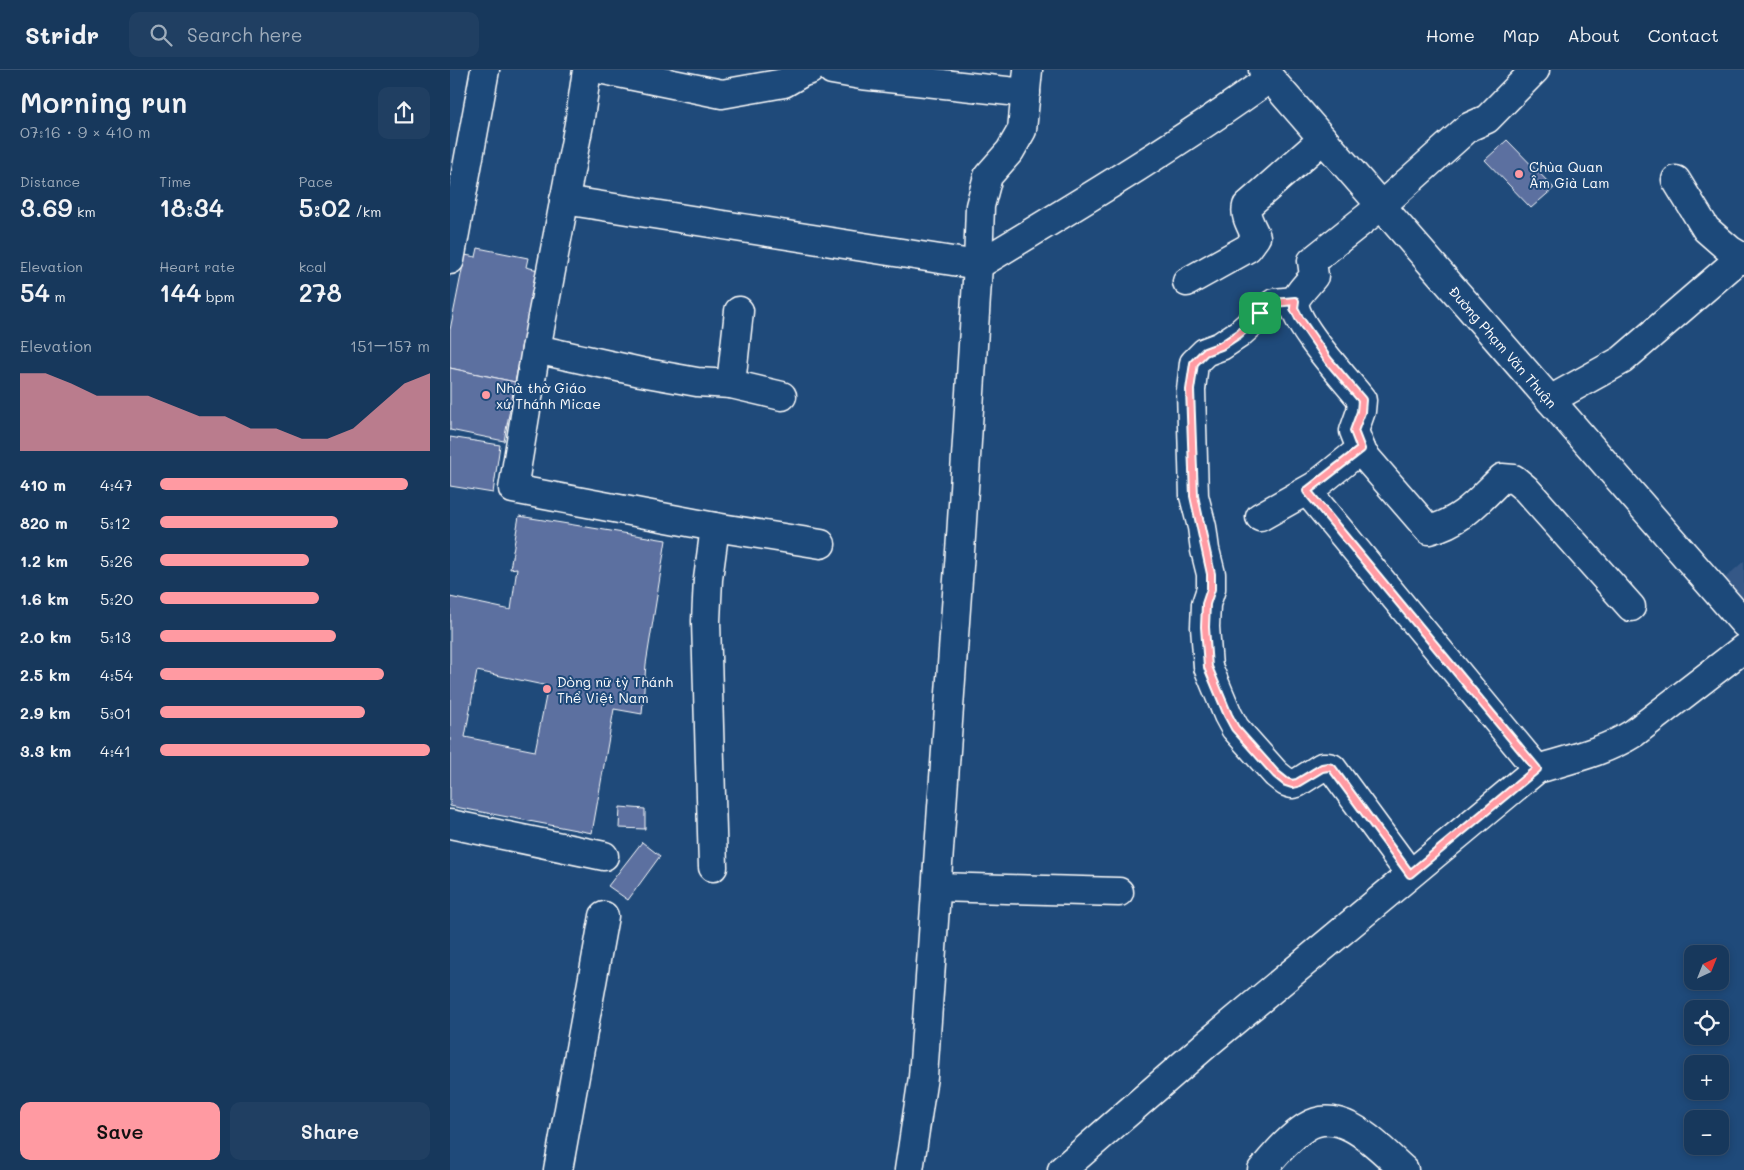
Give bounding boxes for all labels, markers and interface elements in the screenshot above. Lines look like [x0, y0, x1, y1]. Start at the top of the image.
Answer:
search box [129, 12, 479, 57]
text: Stridr [25, 19, 99, 50]
icon: search [147, 21, 175, 49]
text: Search here [187, 22, 303, 47]
text: Home [1426, 23, 1475, 47]
text: Map [1503, 23, 1539, 47]
text: About [1567, 23, 1620, 47]
text: Contact [1648, 23, 1719, 47]
text: Morning run [20, 84, 187, 120]
button: share [378, 87, 430, 139]
text: 07:16 · 9 × 410 m [20, 121, 150, 142]
place label: Chùa Quan Âm Già Lam [1529, 157, 1609, 192]
marker: Chùa Quan Âm Già Lam [1513, 168, 1525, 180]
text: Distance [20, 172, 80, 191]
text: Time [159, 172, 191, 191]
text: Pace [299, 172, 333, 191]
text: 3.69 [20, 191, 73, 223]
text: 18:34 [159, 191, 224, 223]
text: 5:02 [299, 191, 351, 223]
text: km [73, 202, 96, 221]
text: /km [351, 202, 381, 221]
text: Elevation [20, 257, 83, 276]
text: Heart rate [159, 257, 235, 276]
text: kcal [299, 257, 327, 276]
text: 54 [20, 276, 50, 308]
text: 144 [159, 276, 201, 308]
text: 278 [299, 276, 342, 308]
street label: Đường Phạm Văn Thuận [1445, 282, 1561, 412]
text: m [50, 287, 66, 306]
text: bpm [201, 287, 235, 306]
pin [1239, 292, 1281, 334]
icon: arrive [1246, 299, 1274, 327]
text: Elevation [20, 335, 92, 356]
text: 151–157 m [350, 335, 430, 356]
place label: Nhà thờ Giáo xứ Thánh Micae [496, 378, 601, 413]
marker: Nhà thờ Giáo xứ Thánh Micae [480, 389, 492, 401]
text: 410 m [20, 474, 66, 495]
text: 4:47 [100, 474, 133, 495]
text: 820 m [20, 512, 68, 533]
text: 5:12 [100, 512, 130, 533]
text: 1.2 km [20, 550, 68, 571]
text: 5:26 [100, 550, 133, 571]
text: 1.6 km [20, 588, 69, 609]
text: 5:20 [100, 588, 133, 609]
text: 2.0 km [20, 626, 71, 647]
text: 5:13 [100, 626, 131, 647]
text: 2.5 km [20, 664, 70, 685]
text: 4:54 [100, 664, 133, 685]
place label: Dòng nữ tỳ Thánh Thể Việt Nam [557, 672, 673, 707]
marker: Dòng nữ tỳ Thánh Thể Việt Nam [541, 683, 553, 695]
text: 2.9 km [20, 702, 71, 723]
text: 5:01 [100, 702, 131, 723]
text: 3.3 km [20, 740, 71, 761]
text: 4:41 [100, 740, 131, 761]
north arrow [1684, 945, 1729, 990]
map controls [1684, 945, 1729, 1155]
button: locate [1684, 1000, 1729, 1045]
button: + [1684, 1055, 1729, 1100]
button: Save [20, 1102, 220, 1160]
button: Share [230, 1102, 430, 1160]
button: − [1684, 1110, 1729, 1155]

